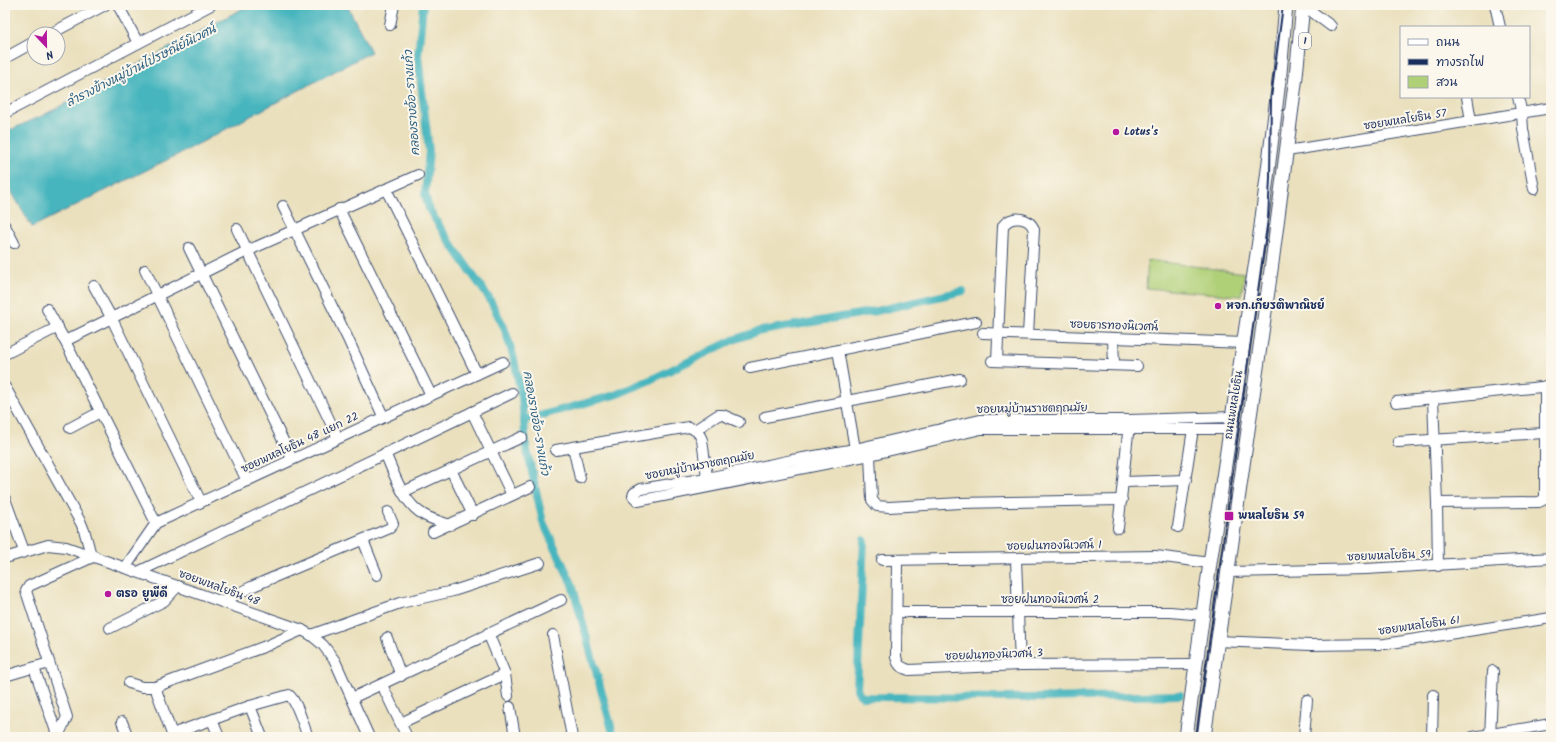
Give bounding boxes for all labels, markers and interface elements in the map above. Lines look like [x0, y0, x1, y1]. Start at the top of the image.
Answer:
water label: ลำรางข้างหมู่บ้านไปรษณีย์นิเวศน์ [63, 19, 222, 112]
north arrow [26, 26, 66, 66]
legend [1400, 26, 1530, 98]
road number: 1 [1299, 33, 1311, 49]
text: ถนน [1436, 33, 1460, 52]
text: N [43, 45, 56, 64]
water label: คลองรางอ้อ-รางแก้ว [399, 48, 425, 156]
text: ทางรถไฟ [1436, 53, 1484, 72]
text: สวน [1436, 73, 1457, 92]
street label: ซอยพหลโยธิน 57 [1362, 104, 1449, 135]
place label: Lotus's [1124, 123, 1159, 141]
marker: Lotus's [1111, 127, 1121, 137]
place label: หจก.เกียรติพาณิชย์ [1226, 297, 1324, 315]
marker: หจก.เกียรติพาณิชย์ [1213, 301, 1223, 311]
street label: ซอยธารทองนิเวศน์ [1069, 315, 1159, 337]
water label: คลองรางอ้อ-รางแก้ว [517, 369, 555, 478]
street label: ถนนพหลโยธิน [1220, 369, 1248, 441]
street label: ซอยหมู่บ้านราชตฤณมัย [976, 399, 1088, 419]
street label: ซอยพหลโยธิน 48 แยก 22 [238, 408, 362, 478]
street label: ซอยหมู่บ้านราชตฤณมัย [644, 447, 756, 485]
place label: พหลโยธิน 59 [1238, 507, 1305, 525]
marker: พหลโยธิน 59 [1223, 510, 1235, 522]
street label: ซอยฝนทองนิเวศน์ 1 [1006, 536, 1102, 556]
street label: ซอยพหลโยธิน 59 [1347, 546, 1432, 566]
street label: ซอยพหลโยธิน 48 [176, 565, 262, 611]
place label: ตรอ ยูพีดี [116, 585, 168, 603]
marker: ตรอ ยูพีดี [103, 589, 113, 599]
street label: ซอยฝนทองนิเวศน์ 2 [1001, 591, 1099, 609]
street label: ซอยพหลโยธิน 61 [1377, 611, 1461, 641]
street label: ซอยฝนทองนิเวศน์ 3 [945, 644, 1043, 666]

